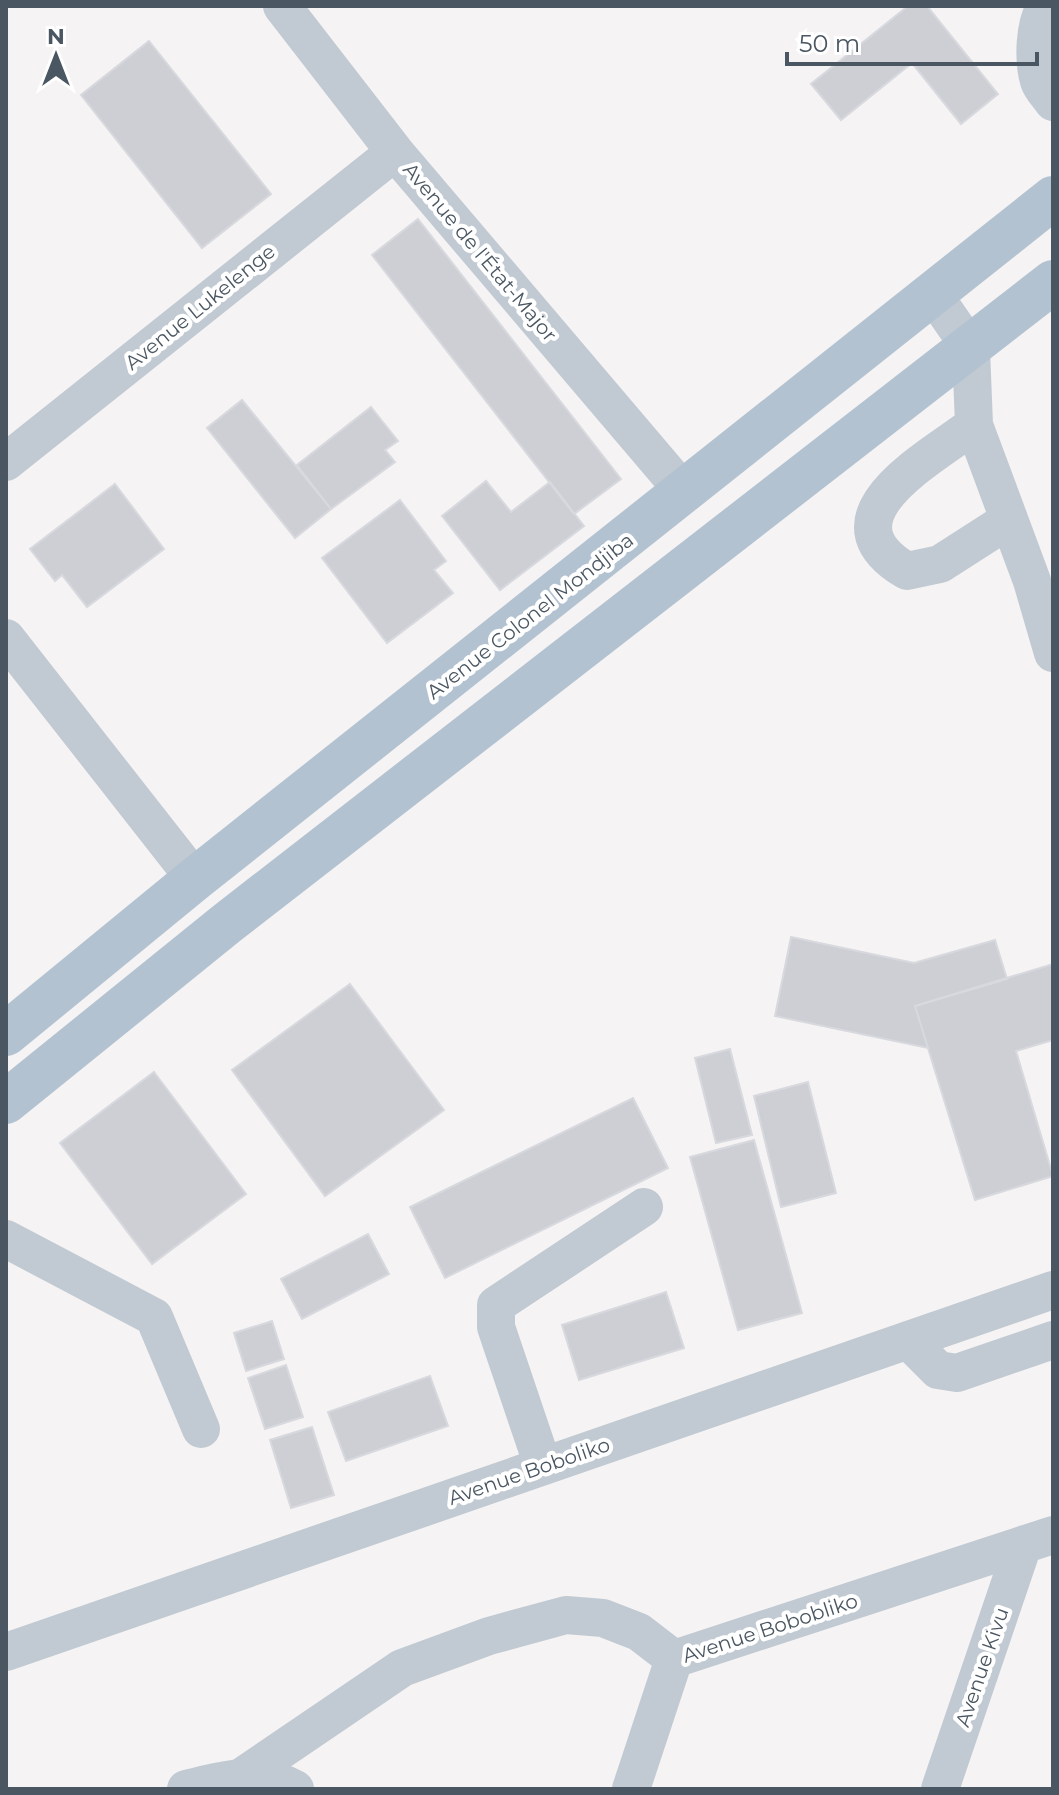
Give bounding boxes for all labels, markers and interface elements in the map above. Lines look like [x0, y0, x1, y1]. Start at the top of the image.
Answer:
north arrow [16, 16, 96, 96]
scale bar [787, 16, 1037, 66]
text: N [47, 23, 65, 50]
text: 50 m [799, 29, 860, 58]
street label: Avenue de l'État-Major [398, 158, 562, 346]
street label: Avenue Lukelenge [120, 239, 280, 375]
street label: Avenue Colonel Mondjiba [422, 528, 638, 704]
street label: Avenue Boboliko [445, 1432, 613, 1510]
street label: Avenue Bobobliko [679, 1588, 861, 1668]
street label: Avenue Kivu [950, 1604, 1014, 1730]

